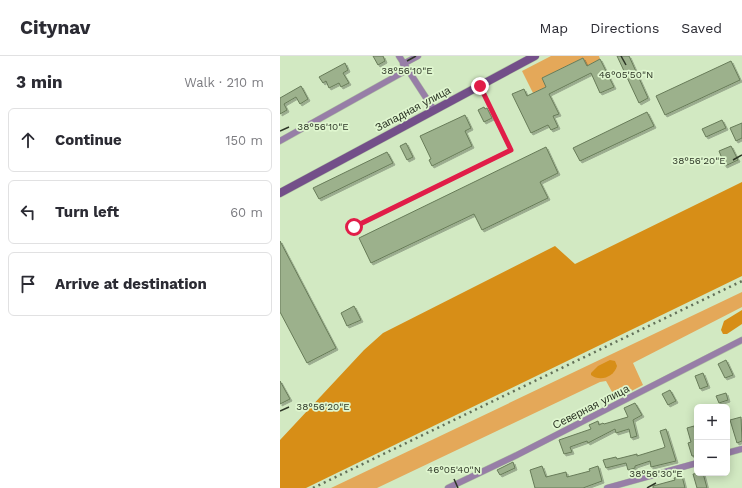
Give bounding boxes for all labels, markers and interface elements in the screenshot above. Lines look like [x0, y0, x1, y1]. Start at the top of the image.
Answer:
text: Citynav [20, 16, 91, 39]
text: Map [540, 20, 568, 36]
text: Directions [590, 20, 659, 36]
text: Saved [681, 20, 722, 36]
text: 38°56'10"E [381, 65, 433, 76]
text: 46°05'50"N [599, 69, 653, 80]
text: 3 min [16, 72, 62, 92]
text: Walk · 210 m [184, 75, 264, 90]
route end [471, 77, 489, 95]
street label: Западная улица [373, 83, 454, 134]
text: 38°56'10"E [297, 121, 349, 132]
icon: ahead [17, 129, 39, 151]
text: Continue [55, 131, 122, 149]
text: 150 m [225, 133, 263, 148]
text: 38°56'20"E [672, 155, 726, 166]
icon: left [17, 201, 39, 223]
text: Turn left [55, 203, 119, 221]
text: 60 m [230, 205, 263, 220]
route start [345, 218, 363, 236]
icon: arrive [17, 273, 39, 295]
text: Arrive at destination [55, 275, 207, 293]
street label: Северная улица [551, 382, 632, 432]
text: 38°56'20"E [296, 401, 350, 412]
map controls [694, 404, 730, 476]
button: + [694, 404, 730, 440]
button: − [694, 440, 730, 476]
text: 46°05'40"N [427, 464, 481, 475]
text: 38°56'30"E [629, 468, 683, 479]

